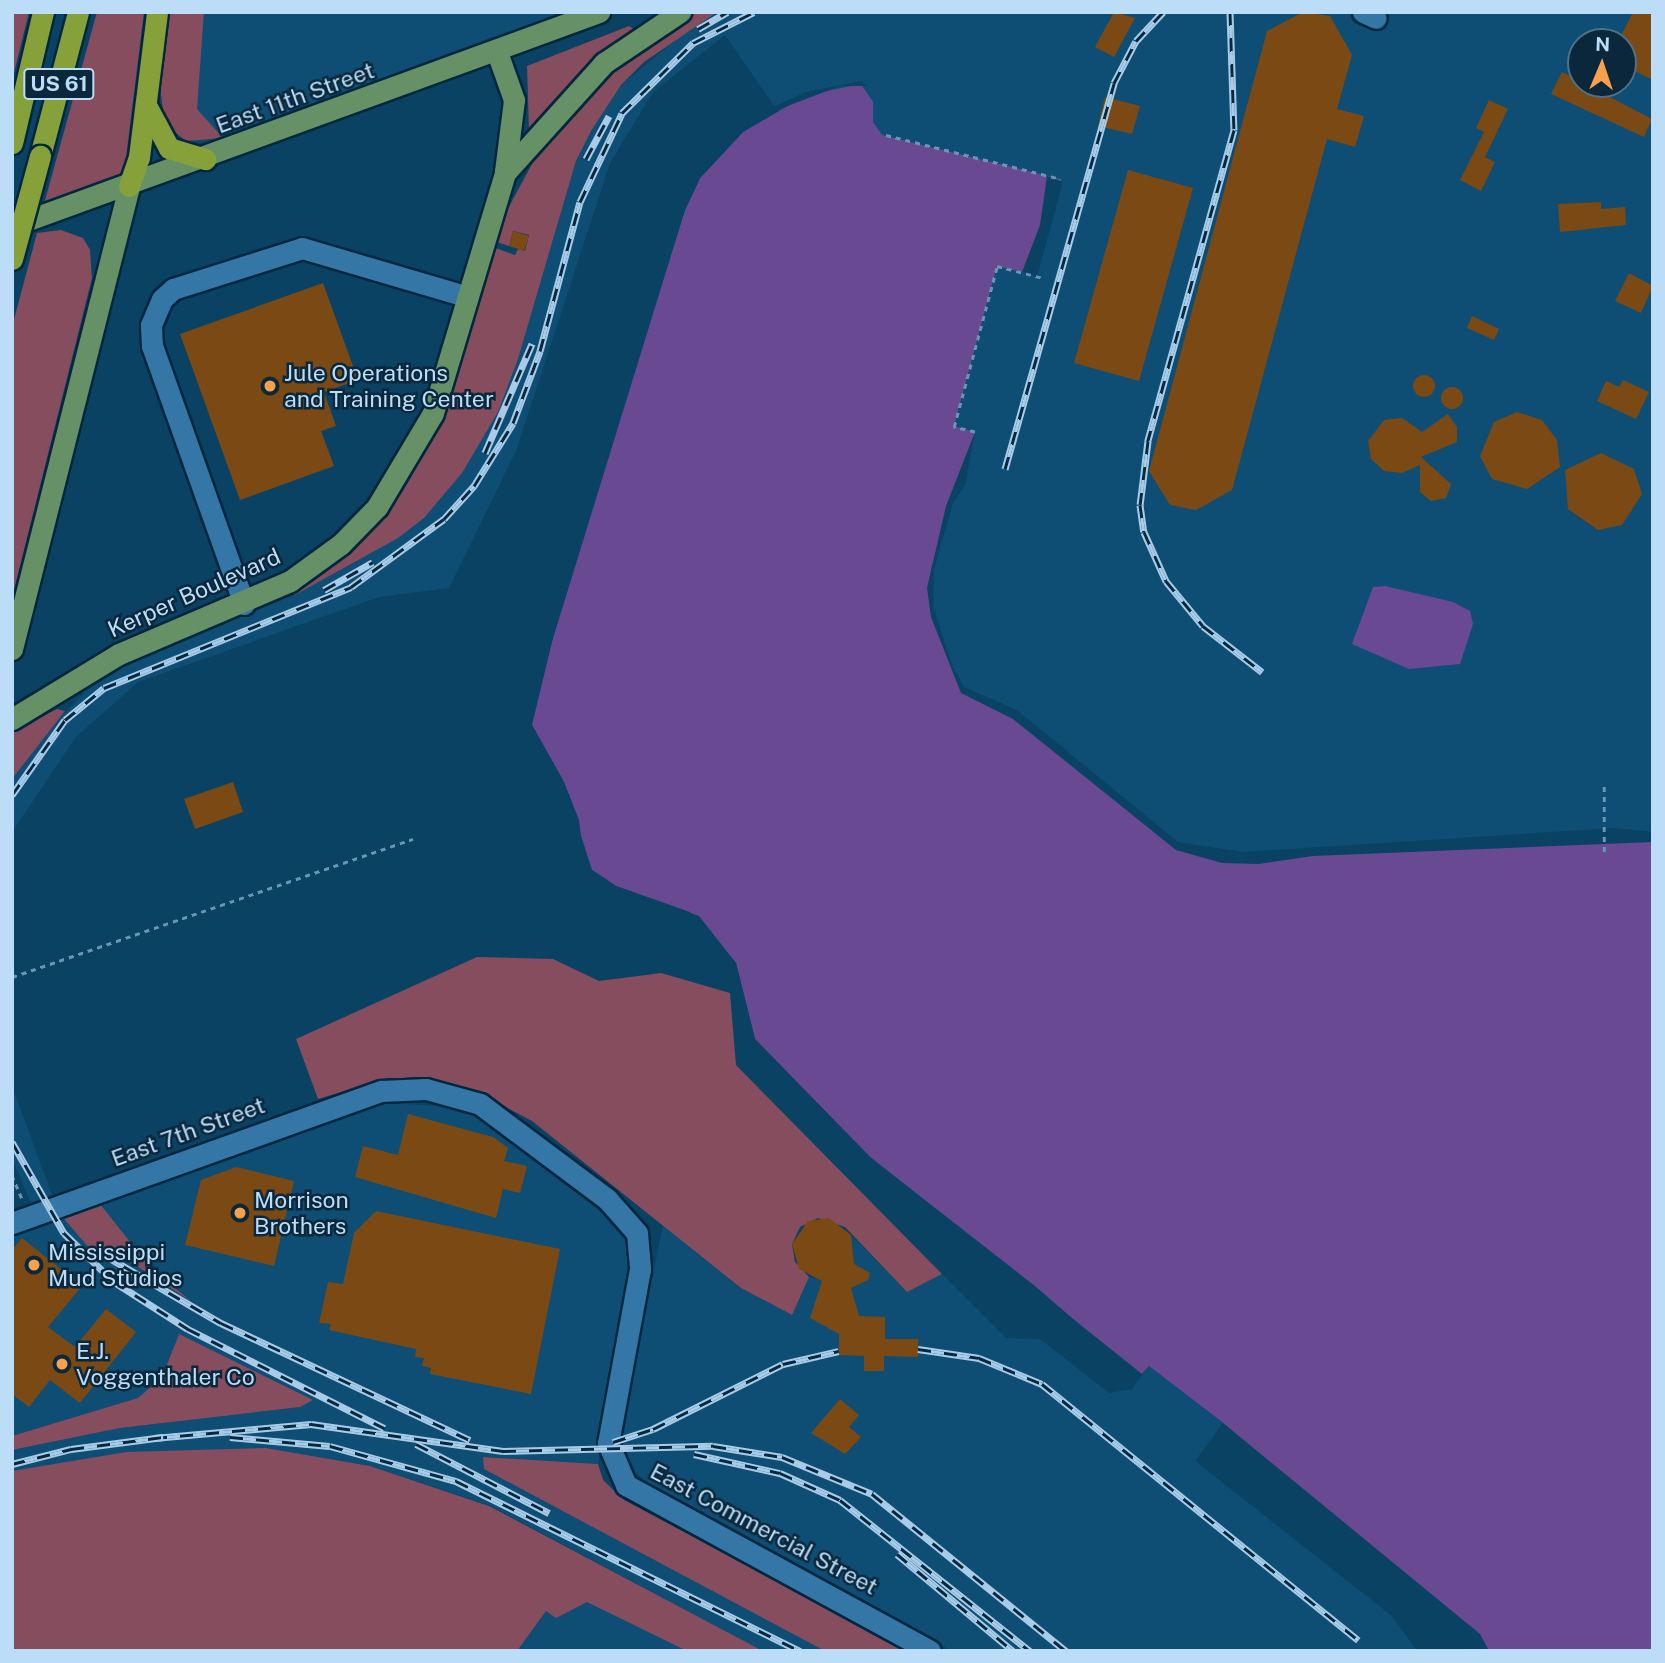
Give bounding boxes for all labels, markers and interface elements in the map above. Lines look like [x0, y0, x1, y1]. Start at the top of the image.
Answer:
north arrow [1567, 28, 1637, 98]
text: N [1595, 33, 1610, 55]
street label: East 11th Street [212, 57, 378, 139]
road number: US 61 [22, 66, 96, 102]
place label: Jule Operations and Training Center [284, 359, 494, 413]
marker: Jule Operations and Training Center [262, 378, 278, 394]
street label: Kerper Boulevard [103, 543, 285, 643]
street label: East 7th Street [107, 1091, 269, 1173]
place label: Morrison Brothers [254, 1186, 349, 1240]
marker: Morrison Brothers [232, 1205, 248, 1221]
place label: Mississippi Mud Studios [48, 1238, 182, 1292]
marker: Mississippi Mud Studios [26, 1257, 42, 1273]
place label: E.J. Voggenthaler Co [76, 1337, 255, 1391]
marker: E.J. Voggenthaler Co [54, 1356, 70, 1372]
street label: East Commercial Street [646, 1457, 882, 1601]

